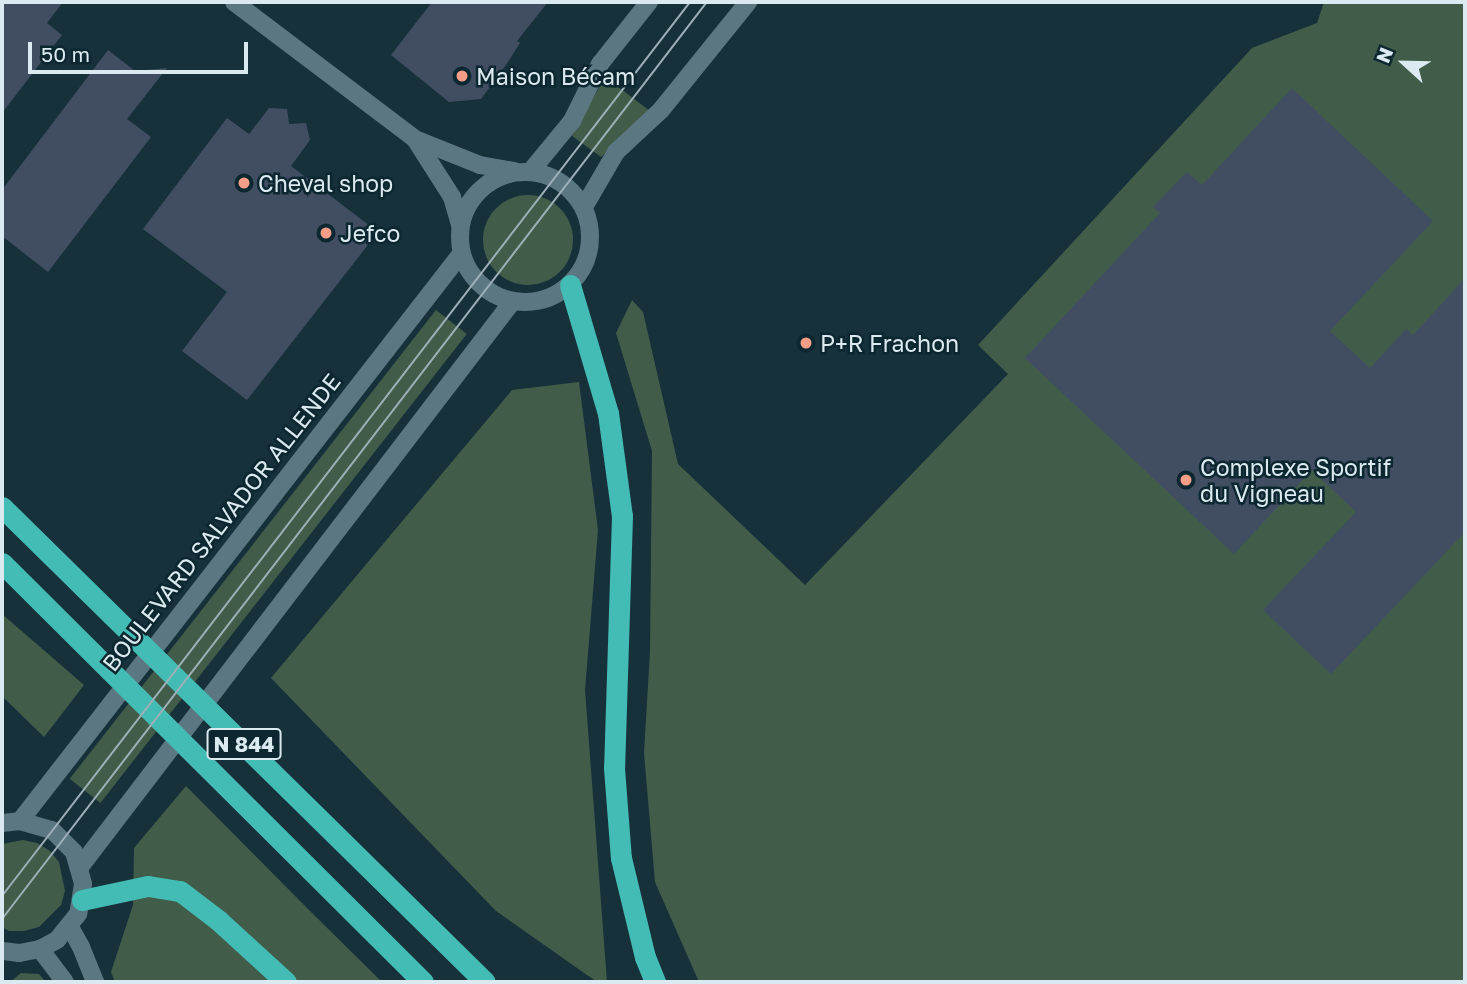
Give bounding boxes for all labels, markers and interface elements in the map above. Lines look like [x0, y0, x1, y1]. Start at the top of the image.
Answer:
scale bar [32, 28, 252, 72]
north arrow [1369, 28, 1439, 98]
text: 50 m [41, 41, 90, 67]
text: N [1371, 44, 1397, 66]
place label: Maison Bécam [476, 62, 635, 90]
marker: Maison Bécam [454, 68, 470, 84]
place label: Cheval shop [258, 169, 393, 197]
marker: Cheval shop [236, 175, 252, 191]
place label: Jefco [340, 219, 400, 247]
marker: Jefco [318, 225, 334, 241]
place label: P+R Frachon [820, 329, 959, 357]
marker: P+R Frachon [798, 335, 814, 351]
street label: BOULEVARD SALVADOR ALLENDE [96, 368, 346, 676]
place label: Complexe Sportif du Vigneau [1200, 453, 1391, 507]
marker: Complexe Sportif du Vigneau [1178, 472, 1194, 488]
road number: N 844 [205, 726, 282, 762]

